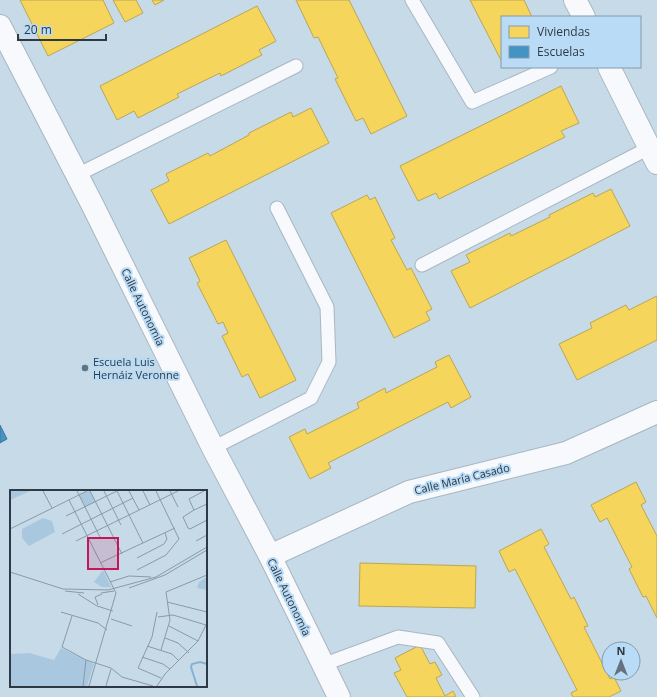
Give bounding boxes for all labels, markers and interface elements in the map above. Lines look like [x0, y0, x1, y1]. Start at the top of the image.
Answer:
scale bar [18, 16, 106, 42]
legend [501, 16, 641, 68]
text: 20 m [24, 21, 52, 38]
text: Viviendas [537, 23, 590, 40]
text: Escuelas [537, 43, 585, 60]
street label: Calle Autonomía [118, 266, 169, 348]
place label: Escuela Luis Hernáiz Veronne [93, 354, 179, 382]
marker: Escuela Luis Hernáiz Veronne [80, 363, 90, 373]
street label: Calle María Casado [413, 459, 511, 498]
inset map [10, 490, 207, 687]
street label: Calle Autonomía [264, 556, 315, 638]
north arrow [601, 641, 641, 681]
text: N [617, 643, 625, 658]

